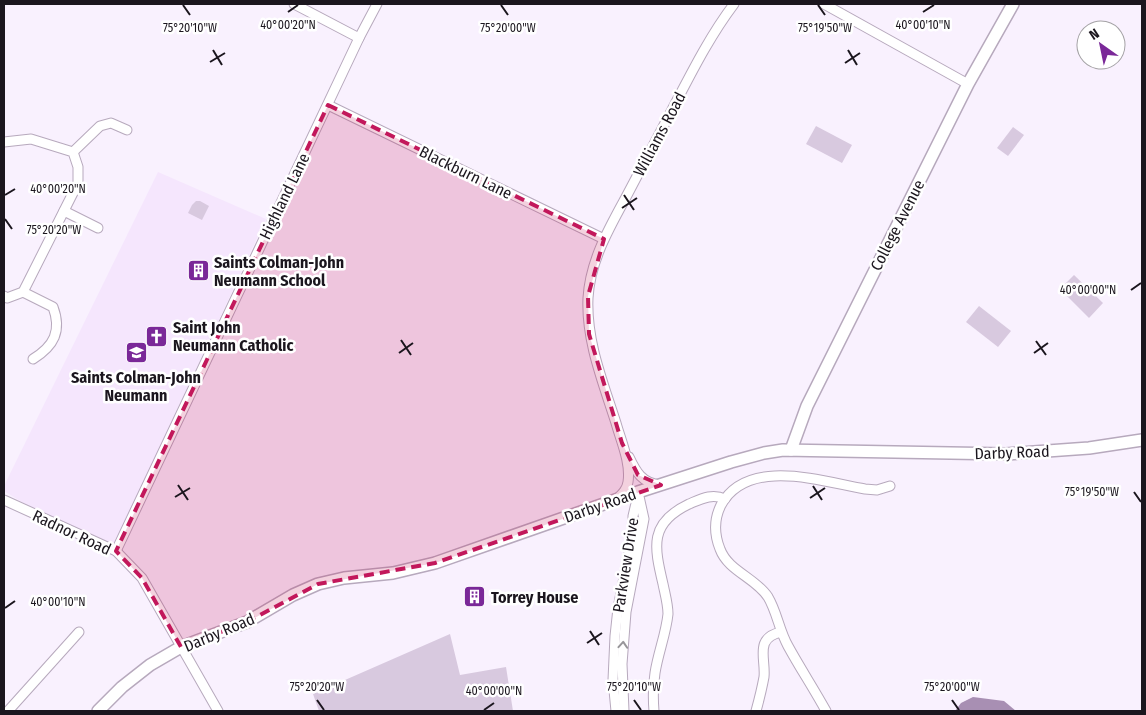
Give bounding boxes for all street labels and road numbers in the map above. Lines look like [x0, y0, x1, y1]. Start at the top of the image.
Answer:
street label: Williams Road [629, 89, 690, 179]
street label: Blackburn Lane [416, 142, 515, 203]
street label: Highland Lane [255, 150, 314, 242]
street label: College Avenue [866, 177, 929, 274]
street label: Darby Road [974, 442, 1050, 463]
street label: Darby Road [562, 484, 639, 527]
street label: Radnor Road [30, 506, 114, 559]
street label: Parkview Drive [609, 516, 642, 614]
street label: Darby Road [181, 609, 257, 656]

